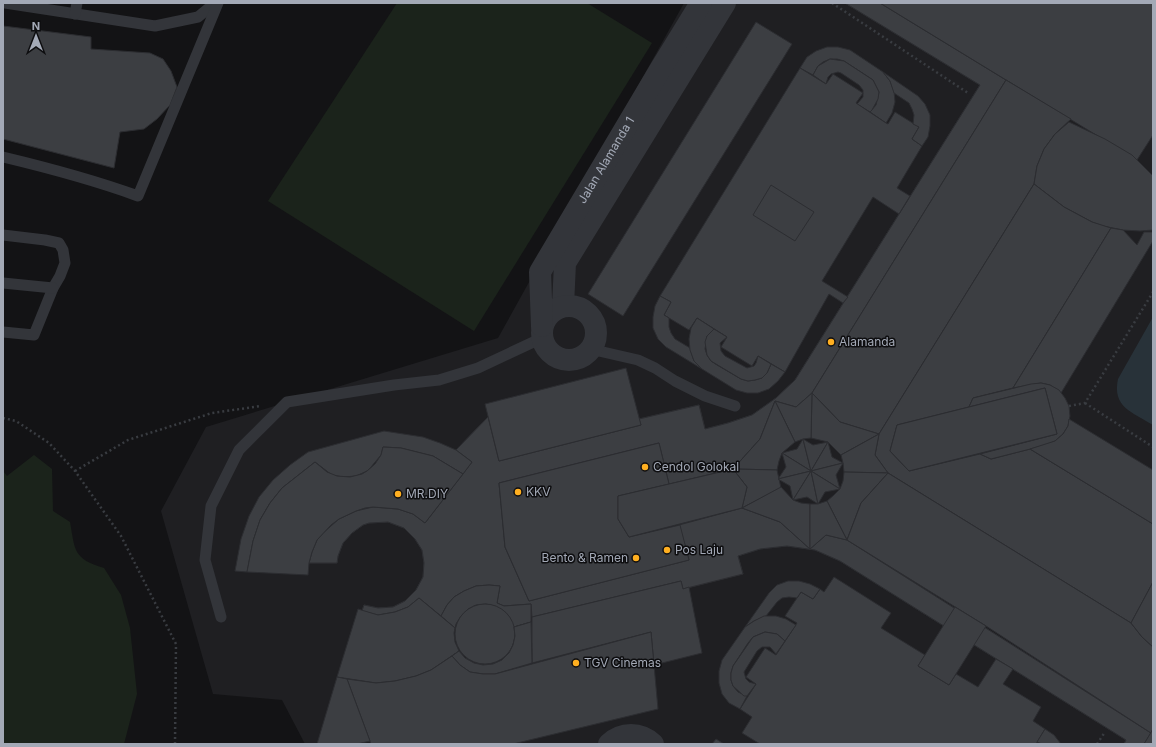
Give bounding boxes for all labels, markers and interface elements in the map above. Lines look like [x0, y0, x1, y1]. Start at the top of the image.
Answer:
north arrow [16, 16, 56, 56]
text: N [32, 19, 40, 33]
street label: Jalan Alamanda 1 [574, 114, 637, 206]
place label: Alamanda [839, 334, 895, 349]
marker: Alamanda [826, 337, 836, 347]
place label: Cendol Golokal [653, 459, 739, 474]
marker: Cendol Golokal [640, 462, 650, 472]
place label: KKV [526, 484, 550, 499]
place label: MR.DIY [406, 486, 448, 501]
marker: KKV [513, 487, 523, 497]
marker: MR.DIY [393, 489, 403, 499]
place label: Pos Laju [675, 542, 723, 557]
marker: Pos Laju [662, 545, 672, 555]
place label: Bento & Ramen [542, 550, 628, 565]
marker: Bento & Ramen [631, 553, 641, 563]
place label: TGV Cinemas [584, 655, 661, 670]
marker: TGV Cinemas [571, 658, 581, 668]

